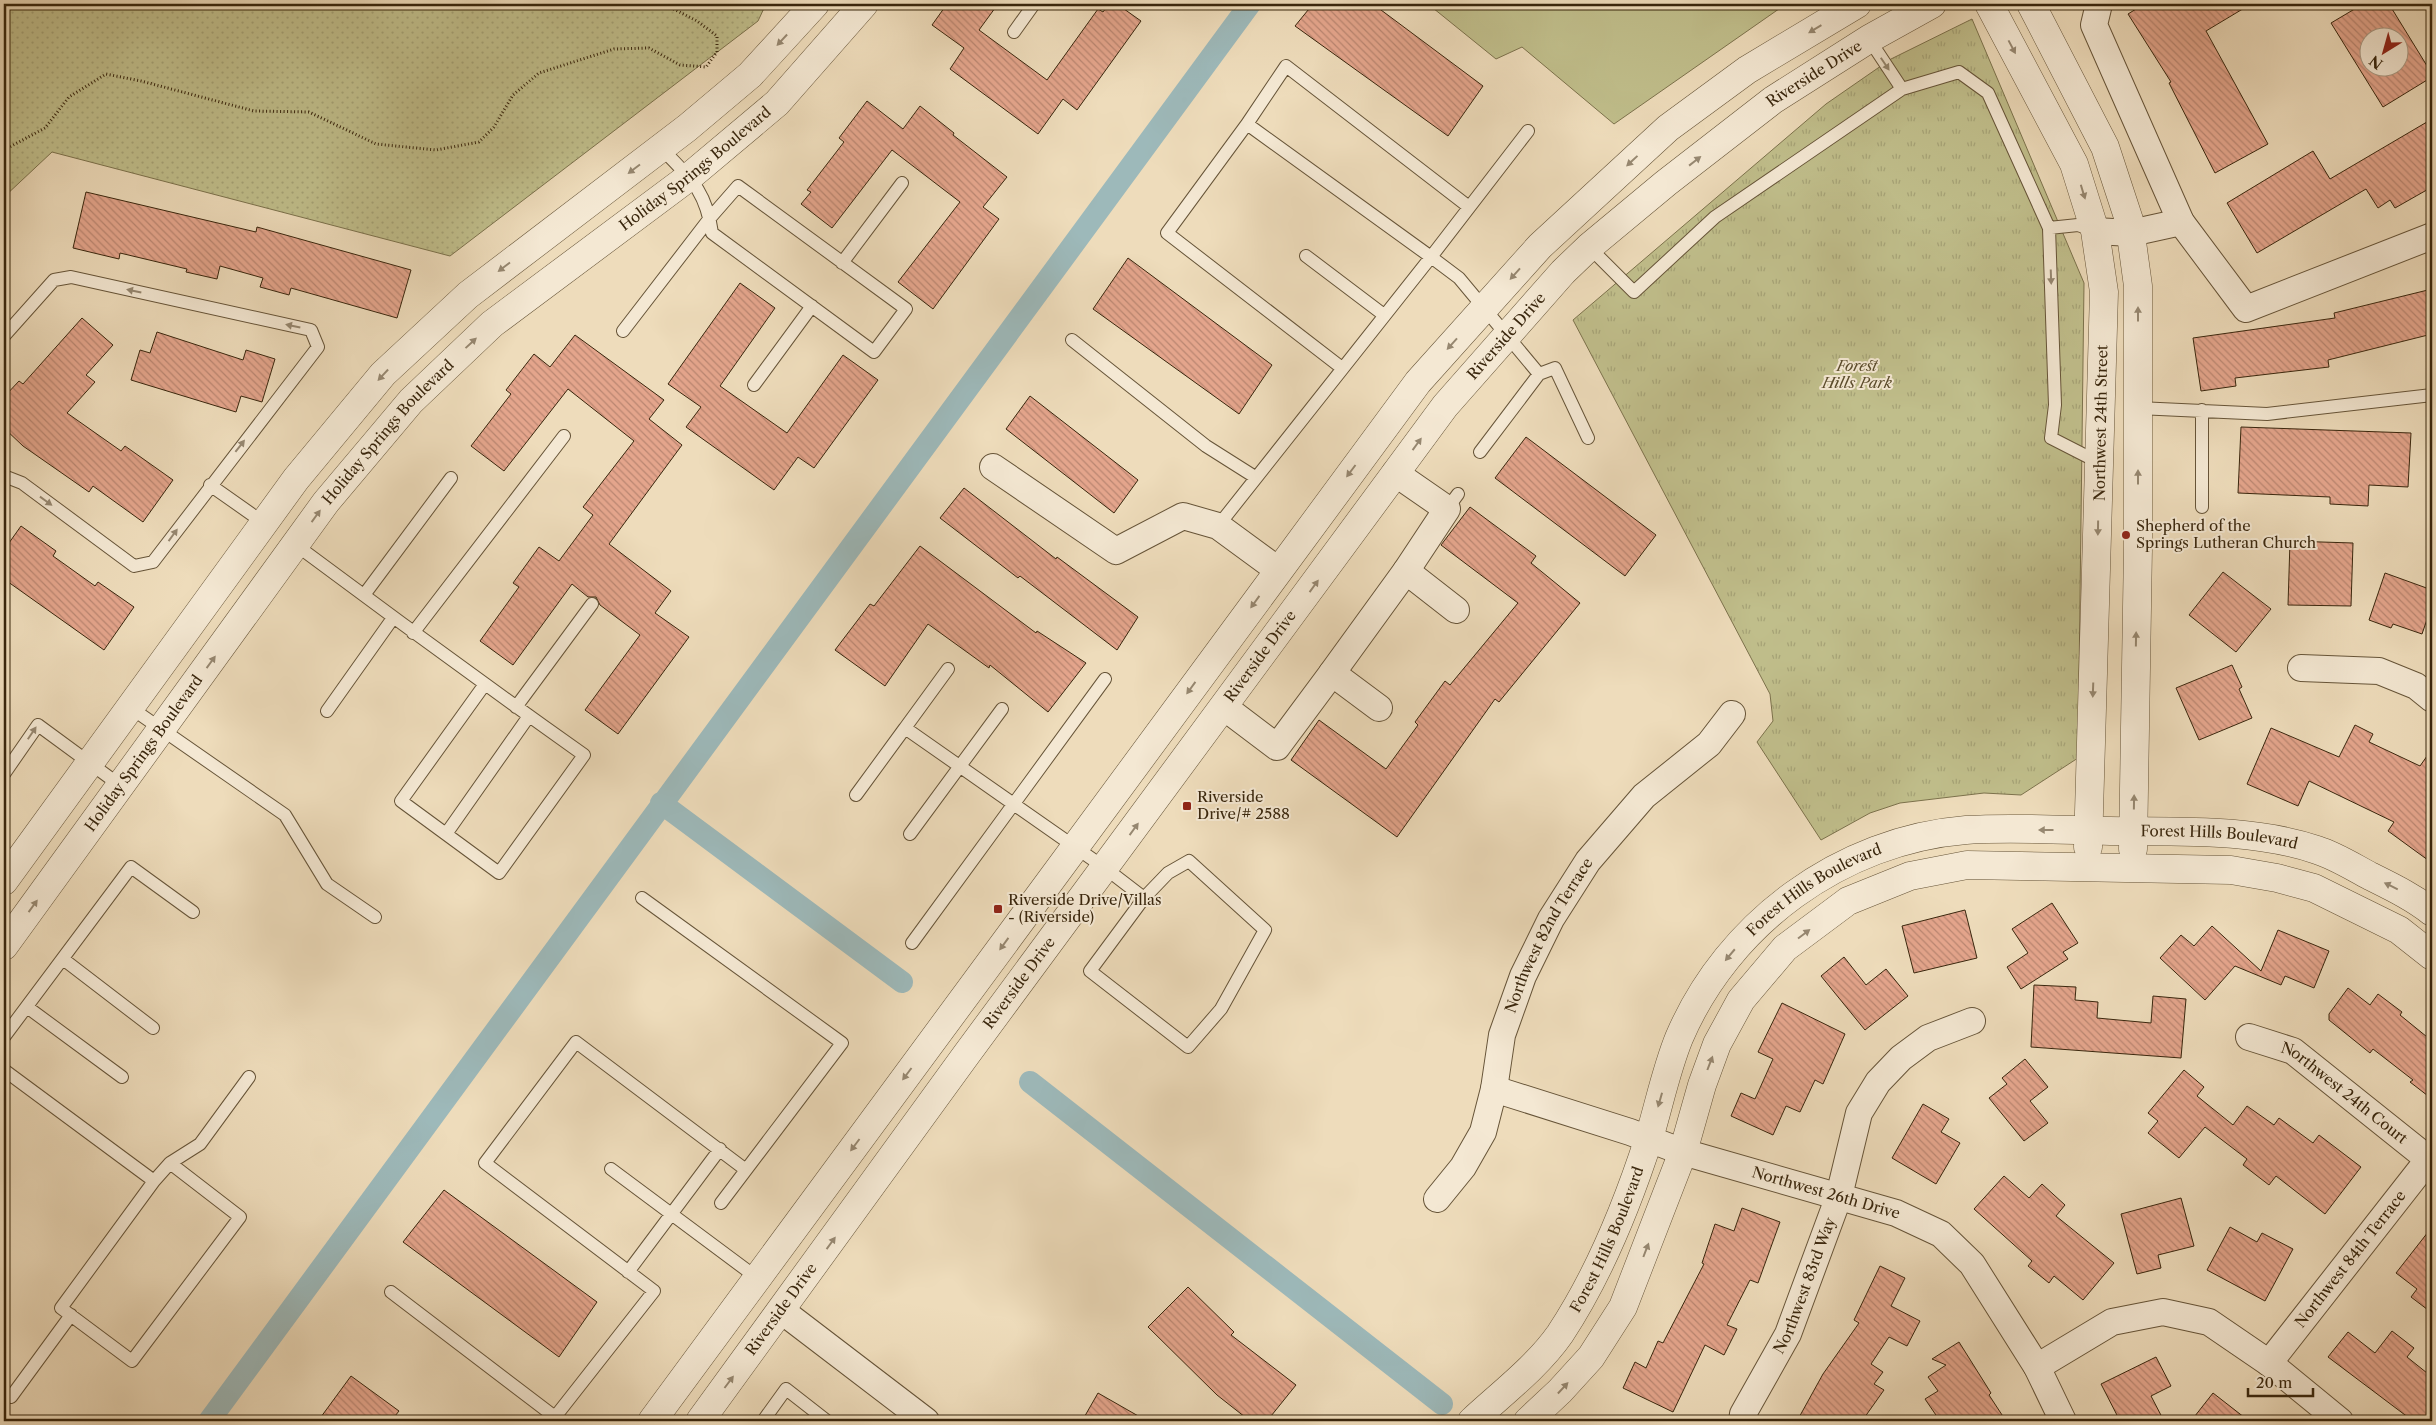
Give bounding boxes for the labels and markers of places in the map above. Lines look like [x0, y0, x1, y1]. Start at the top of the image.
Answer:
place label: Shepherd of the Springs Lutheran Church [2136, 516, 2317, 552]
marker: Shepherd of the Springs Lutheran Church [2120, 529, 2132, 541]
place label: Riverside Drive/# 2588 [1197, 787, 1290, 823]
marker: Riverside Drive/# 2588 [1181, 800, 1193, 812]
place label: Riverside Drive/Villas - (Riverside) [1008, 890, 1162, 926]
marker: Riverside Drive/Villas - (Riverside) [992, 903, 1004, 915]

